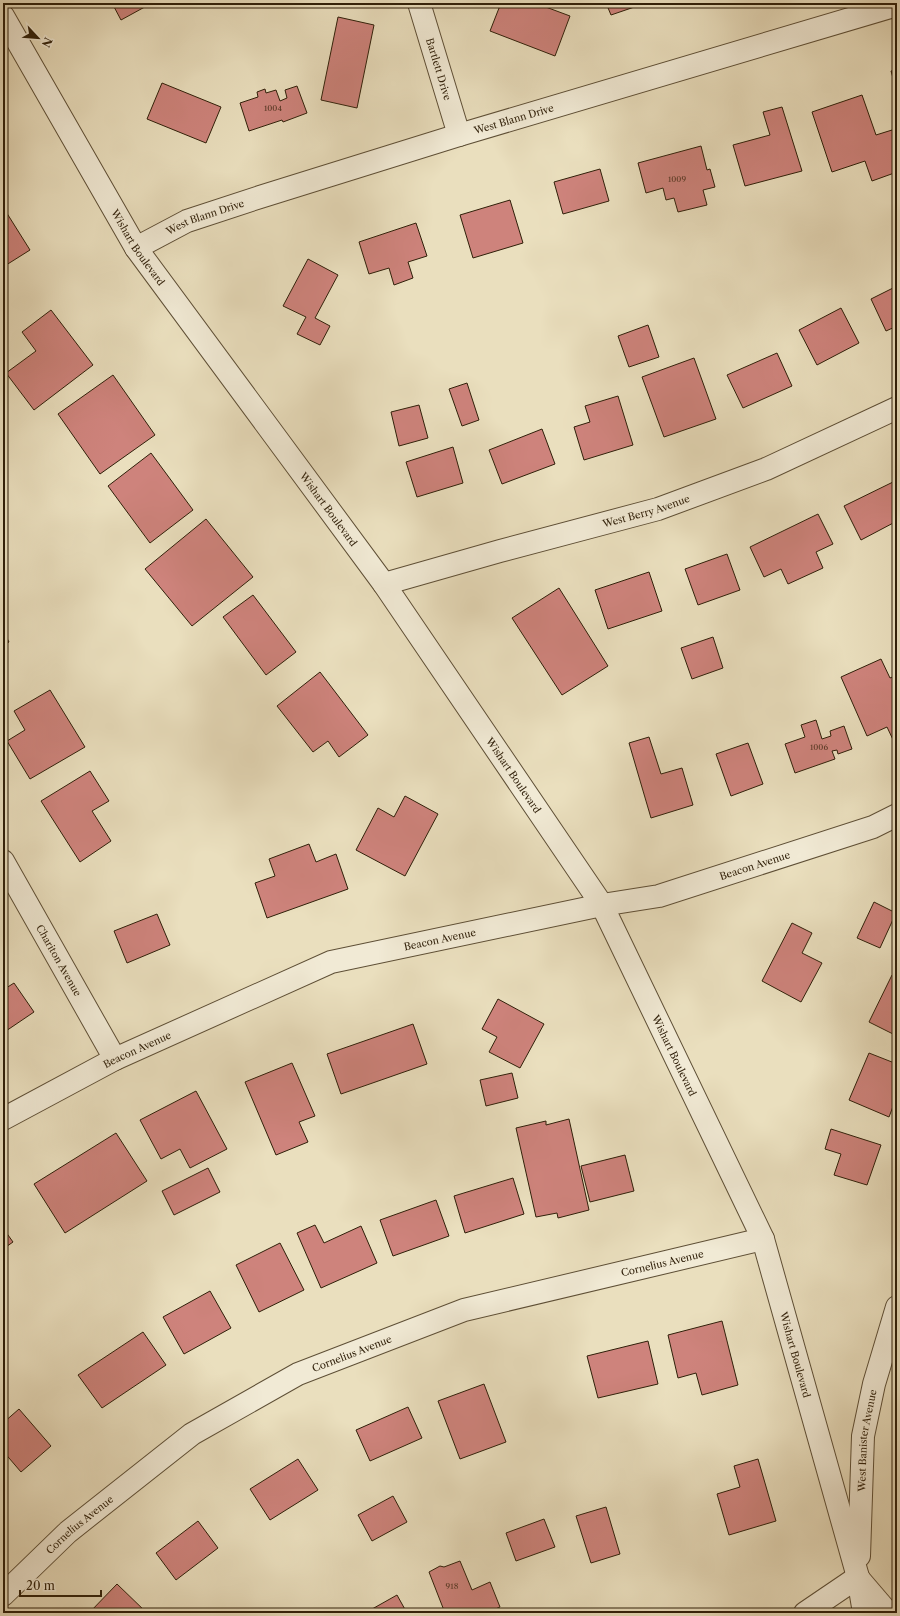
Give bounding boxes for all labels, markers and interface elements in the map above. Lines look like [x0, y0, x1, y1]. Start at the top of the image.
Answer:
north arrow [18, 18, 58, 58]
text: N [38, 35, 55, 50]
street label: Bartlett Drive [423, 36, 454, 102]
street label: West Blann Drive [471, 101, 556, 138]
house number: 1004 [264, 103, 282, 113]
house number: 1009 [668, 174, 686, 184]
street label: West Blann Drive [163, 197, 246, 238]
street label: Wishart Boulevard [108, 206, 168, 288]
street label: Wishart Boulevard [296, 469, 360, 549]
street label: West Berry Avenue [600, 492, 692, 531]
street label: Wishart Boulevard [483, 734, 544, 816]
house number: 1006 [810, 742, 828, 752]
street label: Beacon Avenue [718, 848, 792, 883]
street label: Chariton Avenue [33, 922, 84, 999]
street label: Beacon Avenue [403, 926, 478, 954]
street label: Wishart Boulevard [648, 1012, 699, 1098]
street label: Beacon Avenue [101, 1029, 174, 1071]
street label: Cornelius Avenue [620, 1247, 705, 1279]
street label: Wishart Boulevard [777, 1309, 813, 1399]
street label: Cornelius Avenue [310, 1332, 394, 1375]
street label: West Banister Avenue [855, 1388, 880, 1493]
street label: Cornelius Avenue [43, 1493, 116, 1557]
scale bar [20, 1572, 101, 1598]
text: 20 m [26, 1578, 55, 1593]
house number: 918 [446, 1581, 459, 1591]

